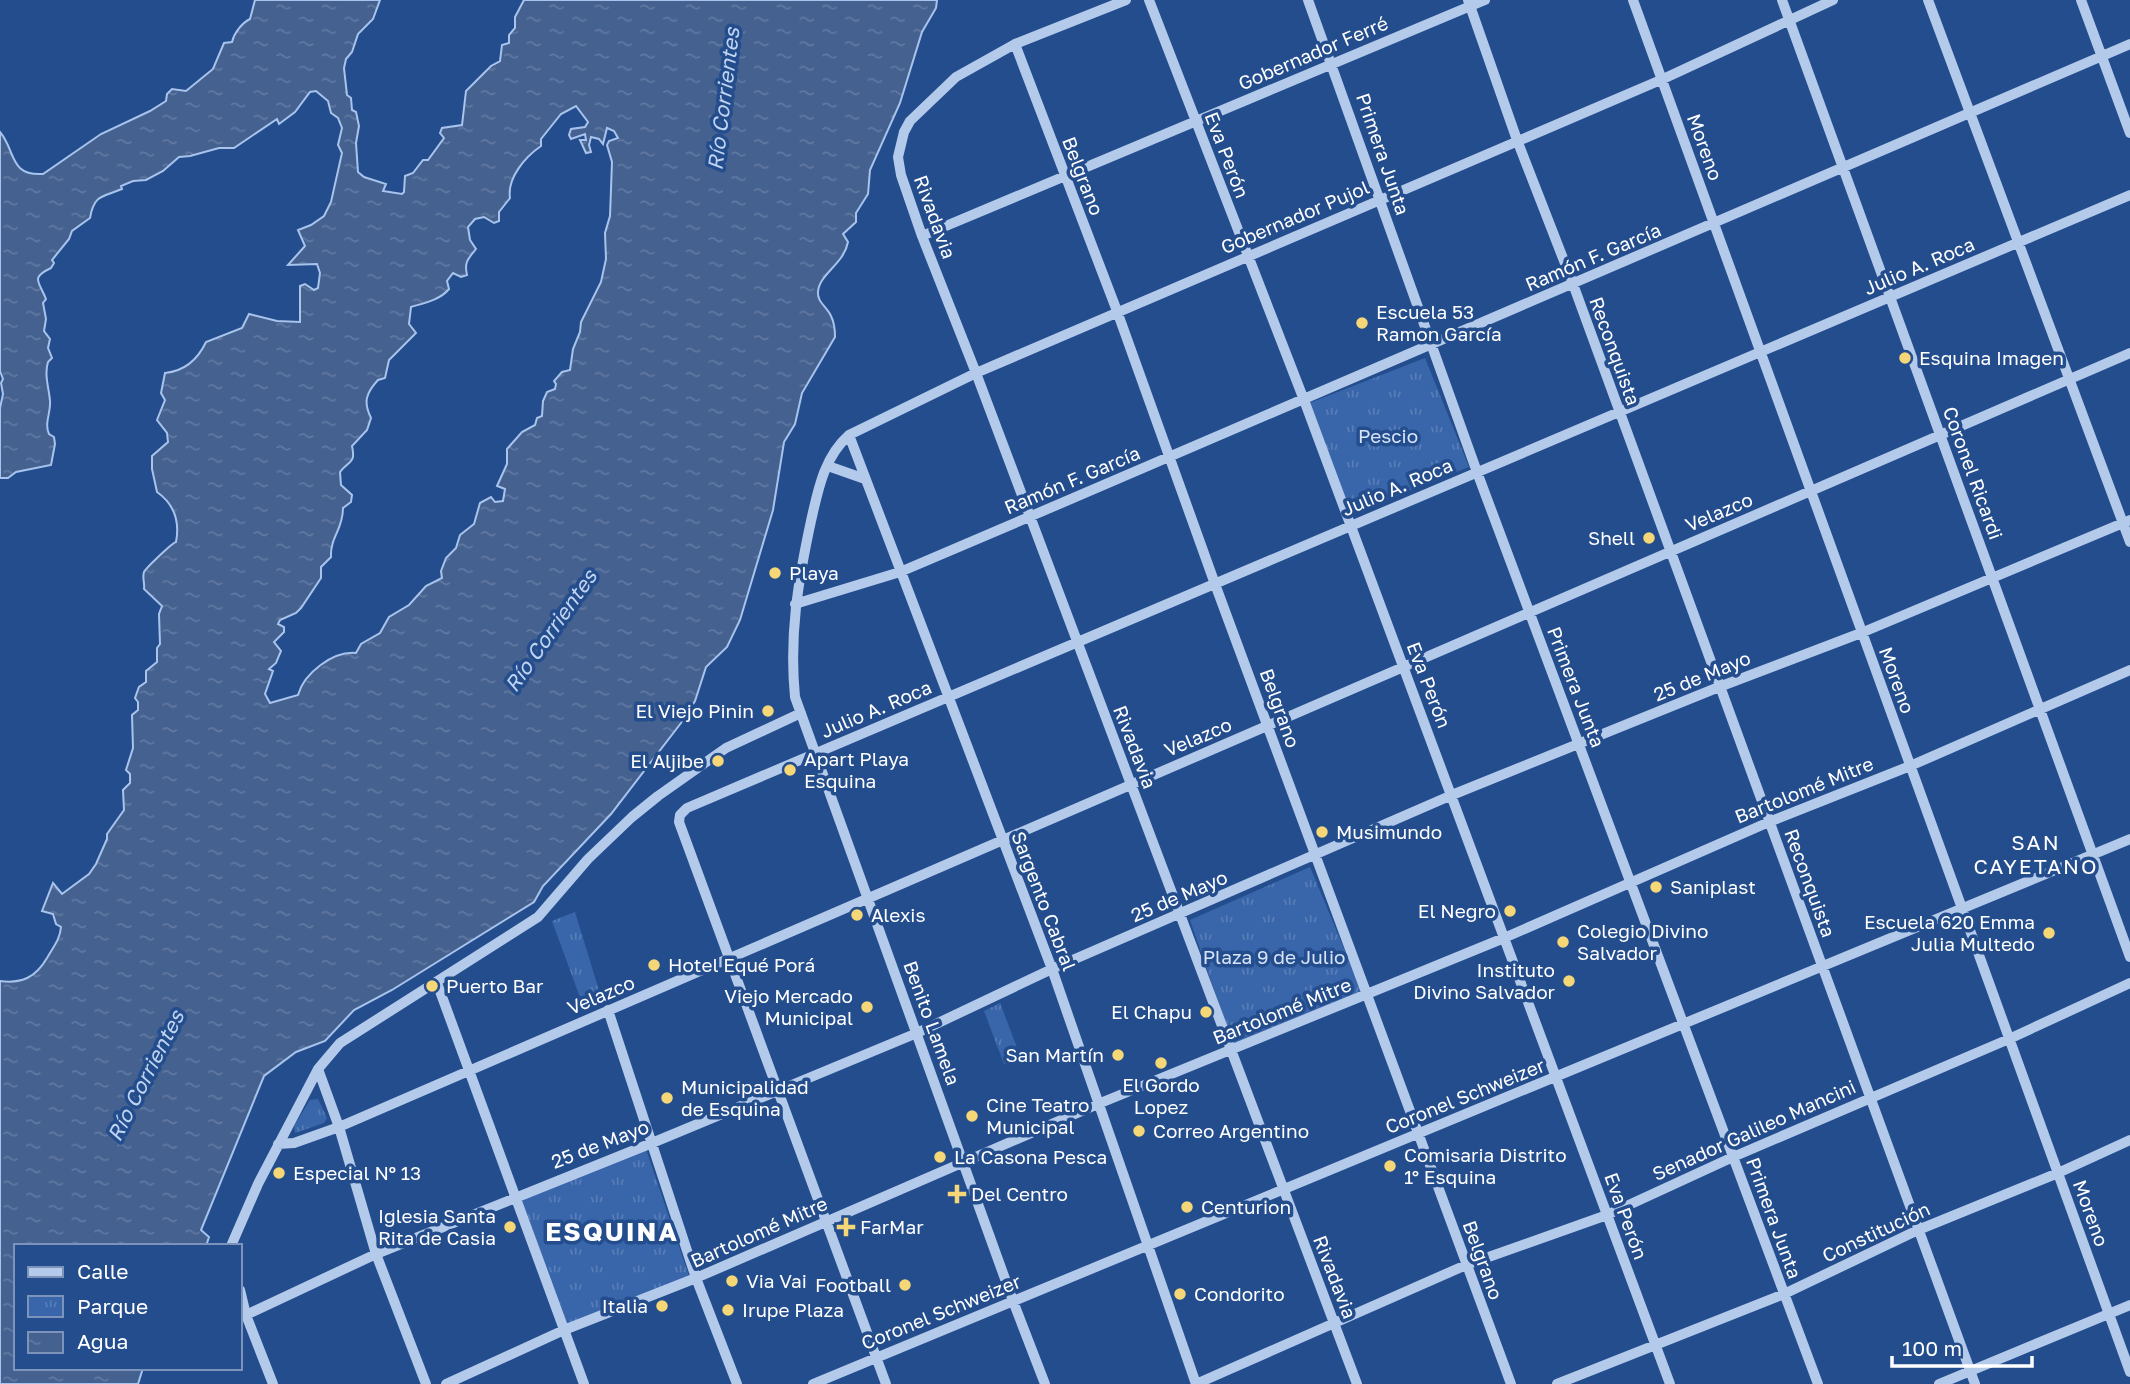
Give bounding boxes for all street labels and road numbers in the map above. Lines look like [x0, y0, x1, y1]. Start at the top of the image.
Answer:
street label: Gobernador Ferré [1234, 11, 1391, 94]
street label: Primera Junta [1352, 90, 1415, 218]
street label: Eva Perón [1201, 108, 1254, 201]
street label: Moreno [1683, 110, 1728, 183]
street label: Belgrano [1058, 133, 1109, 218]
street label: Rivadavia [910, 172, 961, 262]
street label: Gobernador Pujol [1217, 175, 1373, 258]
street label: Ramón F. García [1522, 218, 1664, 295]
street label: Julio A. Roca [1860, 232, 1978, 299]
street label: Reconquista [1585, 293, 1646, 408]
street label: Coronel Ricardi [1939, 403, 2008, 542]
street label: Ramón F. García [1001, 441, 1143, 518]
street label: Julio A. Roca [1338, 453, 1456, 520]
street label: Velazco [1682, 487, 1756, 536]
street label: Primera Junta [1543, 623, 1610, 750]
street label: Eva Perón [1403, 638, 1456, 731]
street label: Moreno [1875, 643, 1920, 716]
street label: 25 de Mayo [1650, 646, 1754, 705]
street label: Belgrano [1256, 665, 1305, 750]
street label: Julio A. Roca [817, 675, 935, 742]
street label: Rivadavia [1109, 702, 1162, 792]
street label: Velazco [1161, 712, 1235, 761]
street label: Bartolomé Mitre [1731, 751, 1876, 828]
street label: Reconquista [1780, 825, 1841, 940]
street label: Sargento Cabral [1007, 828, 1082, 974]
street label: 25 de Mayo [1127, 865, 1231, 926]
street label: Benito Lamela [899, 957, 966, 1088]
street label: Velazco [564, 970, 638, 1019]
street label: Bartolomé Mitre [1209, 972, 1354, 1049]
street label: Coronel Schweizer [1382, 1053, 1548, 1138]
street label: Senador Galileo Mancini [1649, 1074, 1859, 1185]
street label: 25 de Mayo [548, 1114, 652, 1173]
street label: Primera Junta [1742, 1154, 1807, 1282]
street label: Eva Perón [1600, 1169, 1653, 1262]
street label: Moreno [2069, 1176, 2114, 1249]
street label: Bartolomé Mitre [687, 1191, 831, 1272]
street label: Constitución [1818, 1197, 1933, 1267]
street label: Belgrano [1459, 1217, 1508, 1302]
street label: Rivadavia [1309, 1232, 1362, 1322]
street label: Coronel Schweizer [858, 1269, 1024, 1354]

